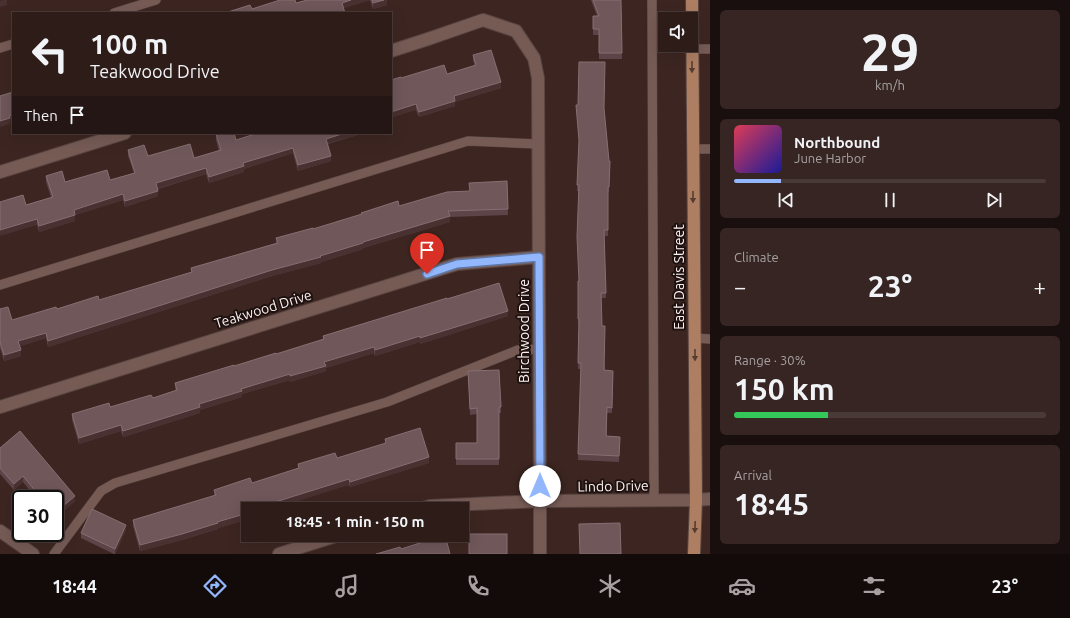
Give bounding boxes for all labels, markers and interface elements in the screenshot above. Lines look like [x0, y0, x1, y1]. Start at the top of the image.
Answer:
map controls [658, 12, 698, 52]
button: sound [658, 12, 698, 52]
text: 29 [861, 23, 919, 81]
icon: left [24, 28, 76, 80]
text: 100 m [90, 28, 168, 59]
text: Teakwood Drive [90, 61, 220, 81]
one-way arrow [689, 61, 695, 74]
text: km/h [875, 78, 905, 92]
icon: arrive [66, 104, 88, 126]
text: Then [24, 107, 58, 124]
text: Northbound [794, 134, 880, 151]
text: June Harbor [794, 151, 866, 165]
icon: previous [775, 189, 797, 211]
icon: pause [879, 189, 901, 211]
icon: next [983, 189, 1005, 211]
one-way arrow [690, 191, 696, 204]
street label: East Davis Street [671, 224, 687, 330]
pin [410, 233, 444, 274]
icon: arrive [416, 239, 438, 261]
text: Climate [734, 250, 779, 264]
text: 23° [868, 269, 912, 303]
text: − [734, 274, 746, 299]
text: + [1034, 274, 1046, 299]
street label: Birchwood Drive [516, 279, 532, 383]
street label: Teakwood Drive [212, 287, 314, 331]
one-way arrow [691, 349, 698, 361]
text: Range · 30% [734, 353, 806, 367]
text: 150 km [734, 372, 835, 406]
position arrow [519, 465, 561, 507]
text: Arrival [734, 468, 772, 482]
street label: Lindo Drive [577, 477, 649, 495]
text: 18:45 [734, 487, 809, 521]
speed limit sign: 30 [12, 490, 64, 542]
text: 18:45 · 1 min · 150 m [286, 513, 424, 530]
one-way arrow [692, 521, 698, 534]
icon: directions [201, 572, 229, 600]
icon: music [333, 572, 361, 600]
icon: phone [464, 572, 492, 600]
icon: climate [596, 572, 624, 600]
icon: car [728, 572, 756, 600]
icon: filters [860, 572, 888, 600]
text: 18:44 [52, 576, 97, 596]
text: 23° [991, 576, 1018, 596]

